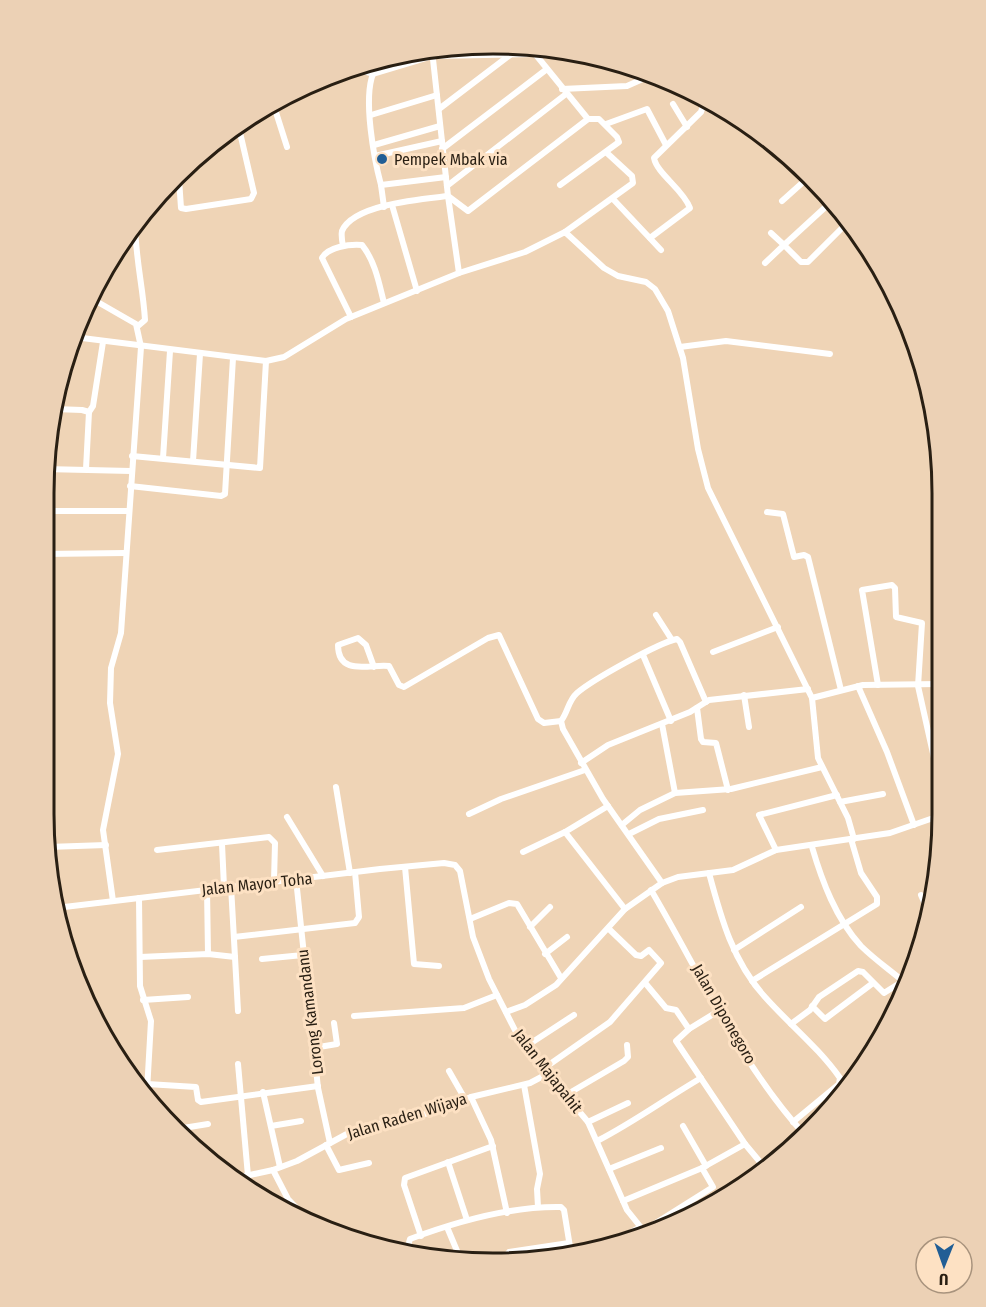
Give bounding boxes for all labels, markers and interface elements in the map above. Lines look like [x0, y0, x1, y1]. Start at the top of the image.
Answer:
place label: Pempek Mbak via [394, 150, 508, 169]
marker: Pempek Mbak via [375, 152, 389, 166]
street label: Jalan Mayor Toha [201, 869, 313, 899]
street label: Lorong Kamandanu [293, 948, 327, 1076]
street label: Jalan Diponegoro [688, 961, 760, 1067]
street label: Jalan Majapahit [509, 1025, 587, 1117]
street label: Jalan Raden Wijaya [345, 1089, 469, 1143]
north arrow [914, 1235, 974, 1295]
text: U [939, 1270, 949, 1289]

